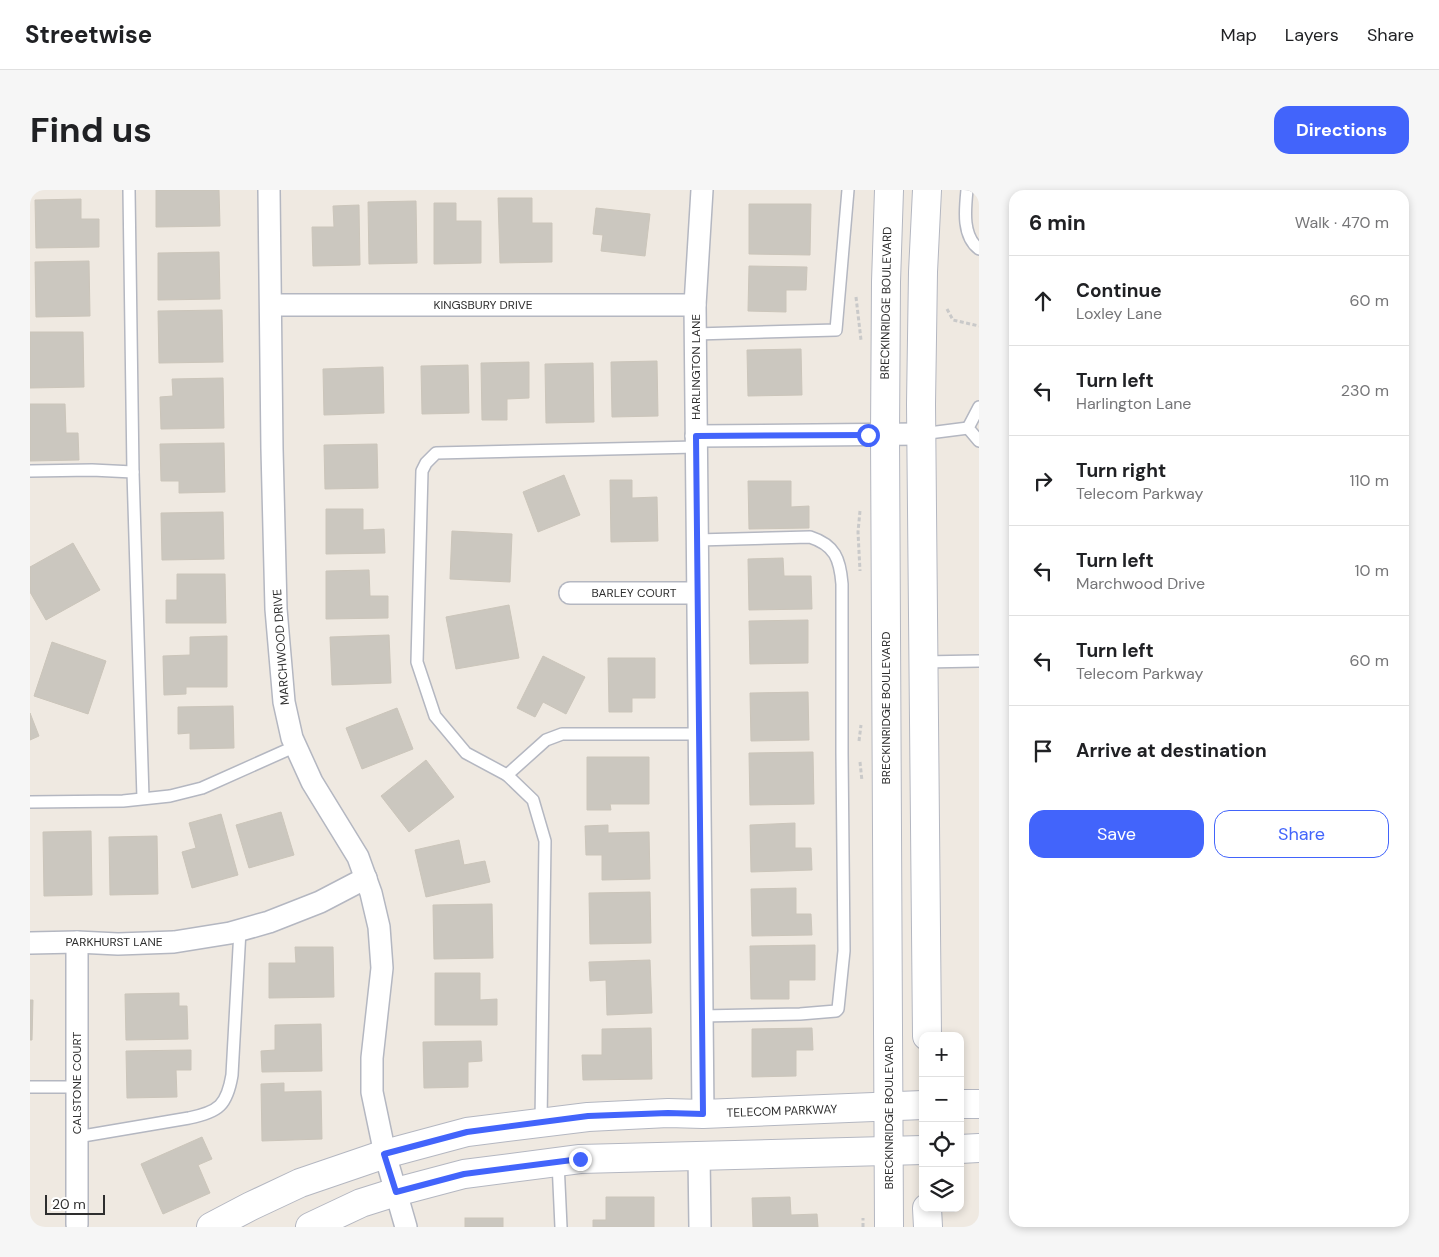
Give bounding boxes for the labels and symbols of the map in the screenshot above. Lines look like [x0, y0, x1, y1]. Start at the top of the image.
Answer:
street label: BRECKINRIDGE BOULEVARD [877, 226, 895, 380]
street label: KINGSBURY DRIVE [433, 297, 533, 313]
street label: HARLINGTON LANE [688, 314, 704, 420]
route start [857, 424, 880, 447]
street label: BARLEY COURT [591, 585, 677, 601]
street label: MARCHWOOD DRIVE [269, 588, 293, 706]
street label: BRECKINRIDGE BOULEVARD [878, 632, 894, 784]
street label: PARKHURST LANE [65, 934, 163, 950]
street label: CALSTONE COURT [69, 1031, 85, 1134]
street label: BRECKINRIDGE BOULEVARD [881, 1037, 897, 1189]
street label: TELECOM PARKWAY [726, 1101, 838, 1121]
route end [569, 1148, 592, 1171]
scale bar [45, 1192, 105, 1215]

